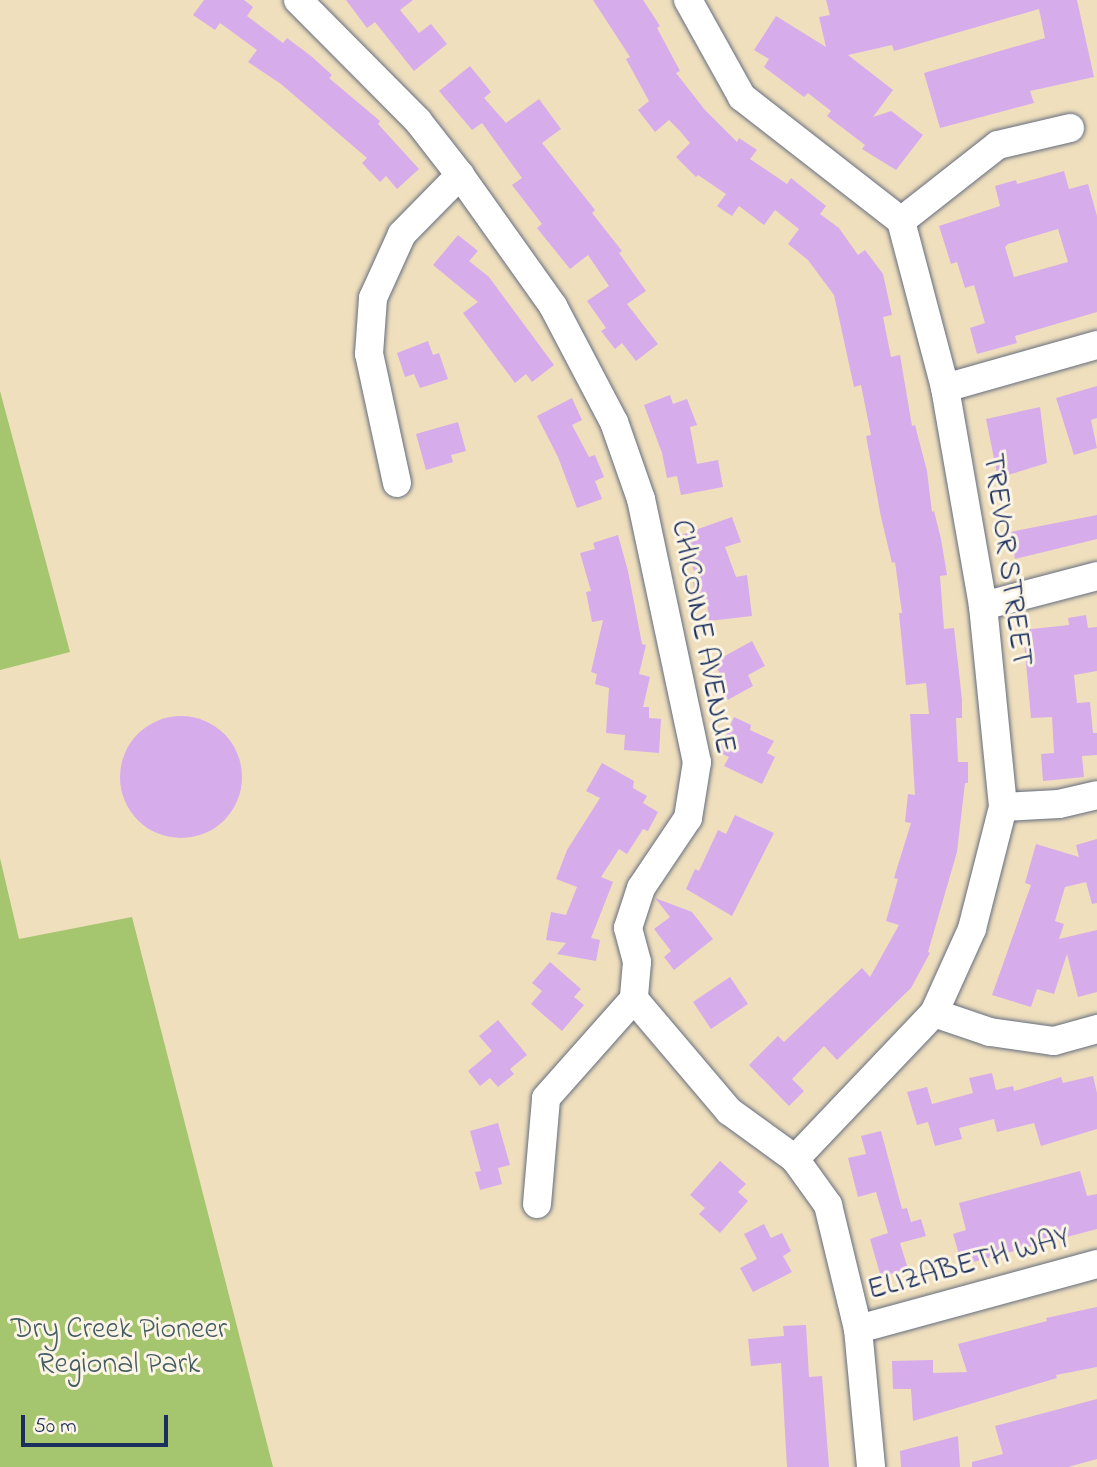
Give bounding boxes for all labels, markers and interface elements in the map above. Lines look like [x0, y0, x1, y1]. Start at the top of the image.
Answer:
street label: TREVOR STREET [973, 451, 1039, 669]
street label: CHICOINE AVENUE [662, 517, 742, 757]
street label: ELIZABETH WAY [864, 1221, 1074, 1309]
park label: Dry Creek Pioneer Regional Park [11, 1312, 227, 1382]
scale bar [24, 1400, 172, 1444]
text: 50 m [34, 1412, 77, 1442]

